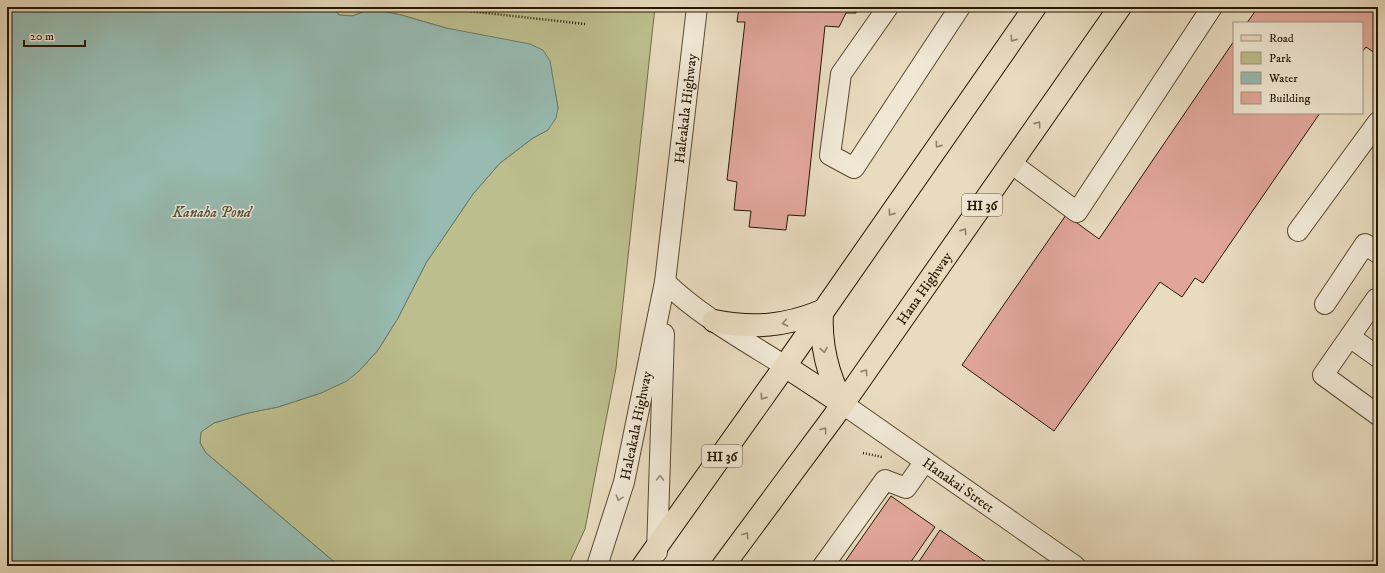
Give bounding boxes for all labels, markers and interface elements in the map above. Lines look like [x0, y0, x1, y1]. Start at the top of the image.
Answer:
scale bar [24, 22, 85, 48]
legend [1233, 22, 1363, 114]
text: 20 m [30, 29, 54, 44]
text: Road [1269, 31, 1294, 46]
one-way arrow [1010, 35, 1018, 42]
text: Park [1269, 51, 1291, 66]
street label: Haleakala Highway [671, 52, 702, 165]
text: Water [1268, 71, 1298, 86]
text: Building [1269, 91, 1310, 106]
one-way arrow [1033, 121, 1041, 128]
one-way arrow [935, 141, 943, 148]
road number: HI 36 [962, 194, 1002, 216]
water label: Kanaha Pond [172, 203, 254, 222]
one-way arrow [889, 208, 896, 215]
one-way arrow [959, 228, 966, 235]
street label: Hana Highway [893, 248, 957, 329]
one-way arrow [782, 318, 788, 326]
one-way arrow [819, 347, 827, 353]
street label: Haleakala Highway [617, 369, 657, 482]
one-way arrow [860, 369, 867, 376]
one-way arrow [761, 393, 768, 400]
one-way arrow [819, 427, 826, 434]
road number: HI 36 [702, 445, 742, 467]
street label: Hanakai Street [919, 454, 998, 517]
one-way arrow [656, 475, 664, 481]
one-way arrow [615, 494, 624, 501]
one-way arrow [741, 532, 748, 539]

